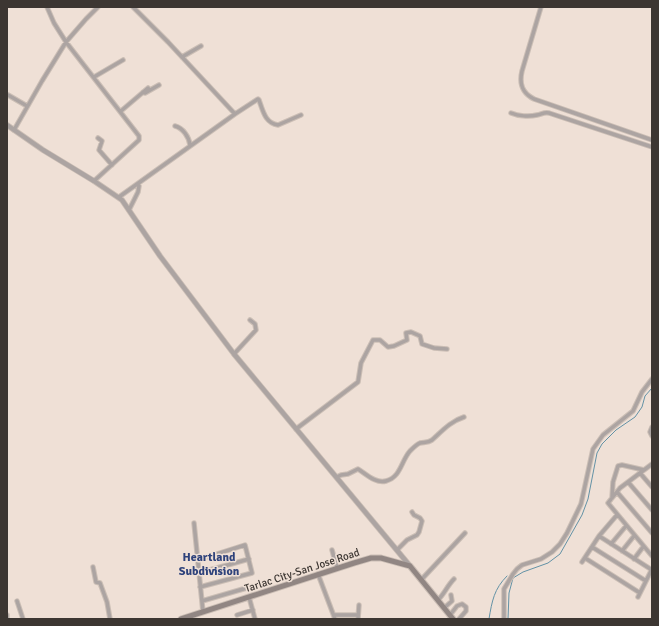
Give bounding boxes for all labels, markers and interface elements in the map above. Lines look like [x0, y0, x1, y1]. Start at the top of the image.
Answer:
street label: Tarlac City-San Jose Road [243, 546, 361, 595]
district label: Heartland Subdivision [179, 550, 240, 579]

